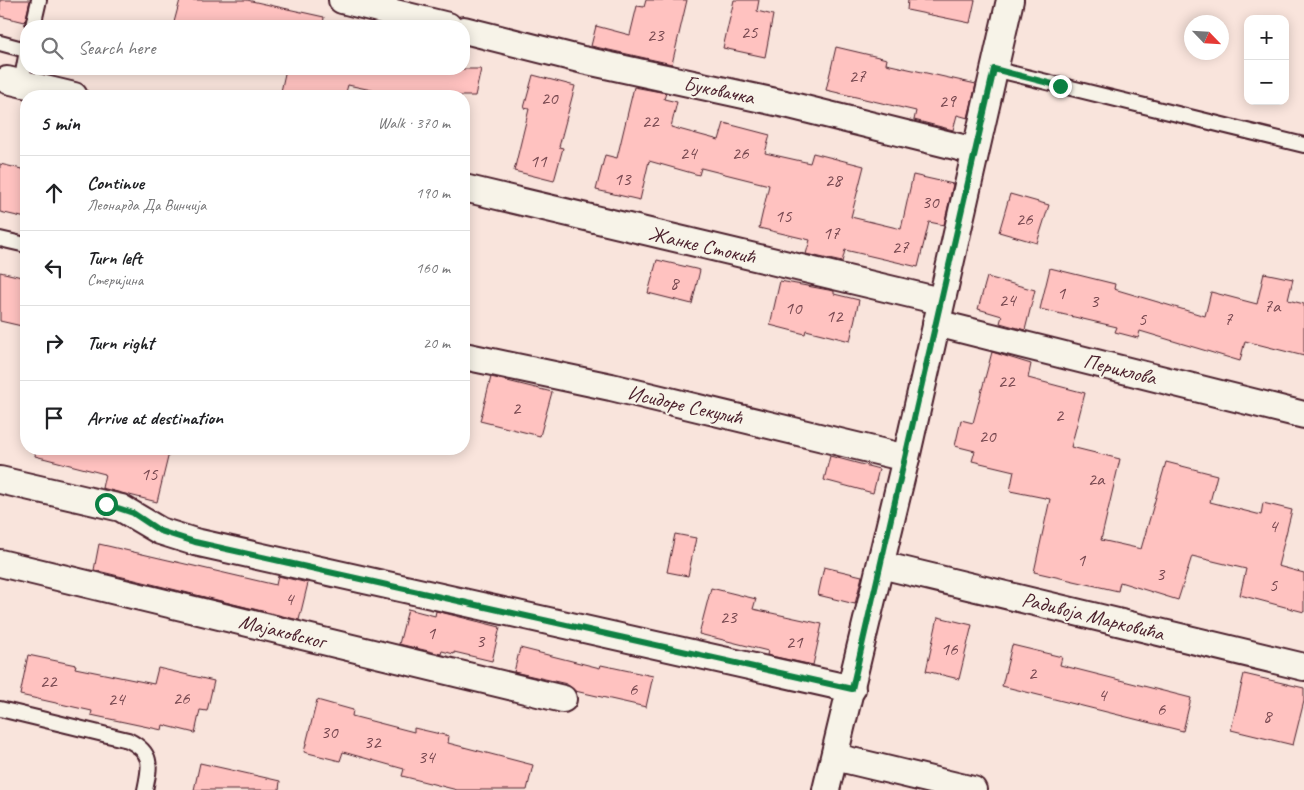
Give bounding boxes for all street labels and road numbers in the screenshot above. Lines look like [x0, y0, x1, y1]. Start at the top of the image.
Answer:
street label: Буковачка [681, 70, 758, 111]
street label: Жанке Стокић [646, 220, 759, 270]
street label: Периклова [1081, 347, 1161, 391]
street label: Исидоре Секулић [625, 379, 746, 431]
street label: Радивоја Марковића [1019, 586, 1169, 647]
street label: Мајаковског [236, 608, 331, 655]

